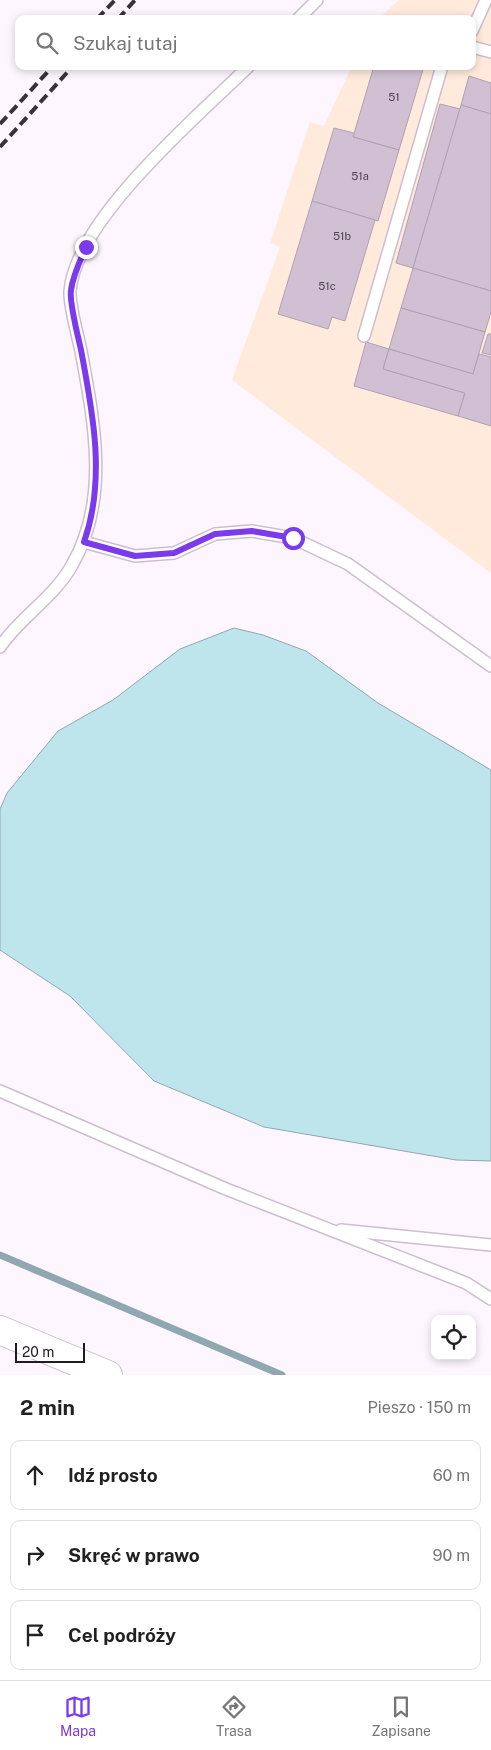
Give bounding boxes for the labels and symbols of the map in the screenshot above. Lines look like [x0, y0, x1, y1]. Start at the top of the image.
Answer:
house number: 51 [388, 91, 400, 103]
house number: 51a [351, 170, 369, 182]
house number: 51b [333, 230, 351, 242]
route end [75, 236, 98, 259]
house number: 51c [318, 280, 336, 292]
route start [282, 527, 305, 550]
scale bar [15, 1340, 85, 1363]

